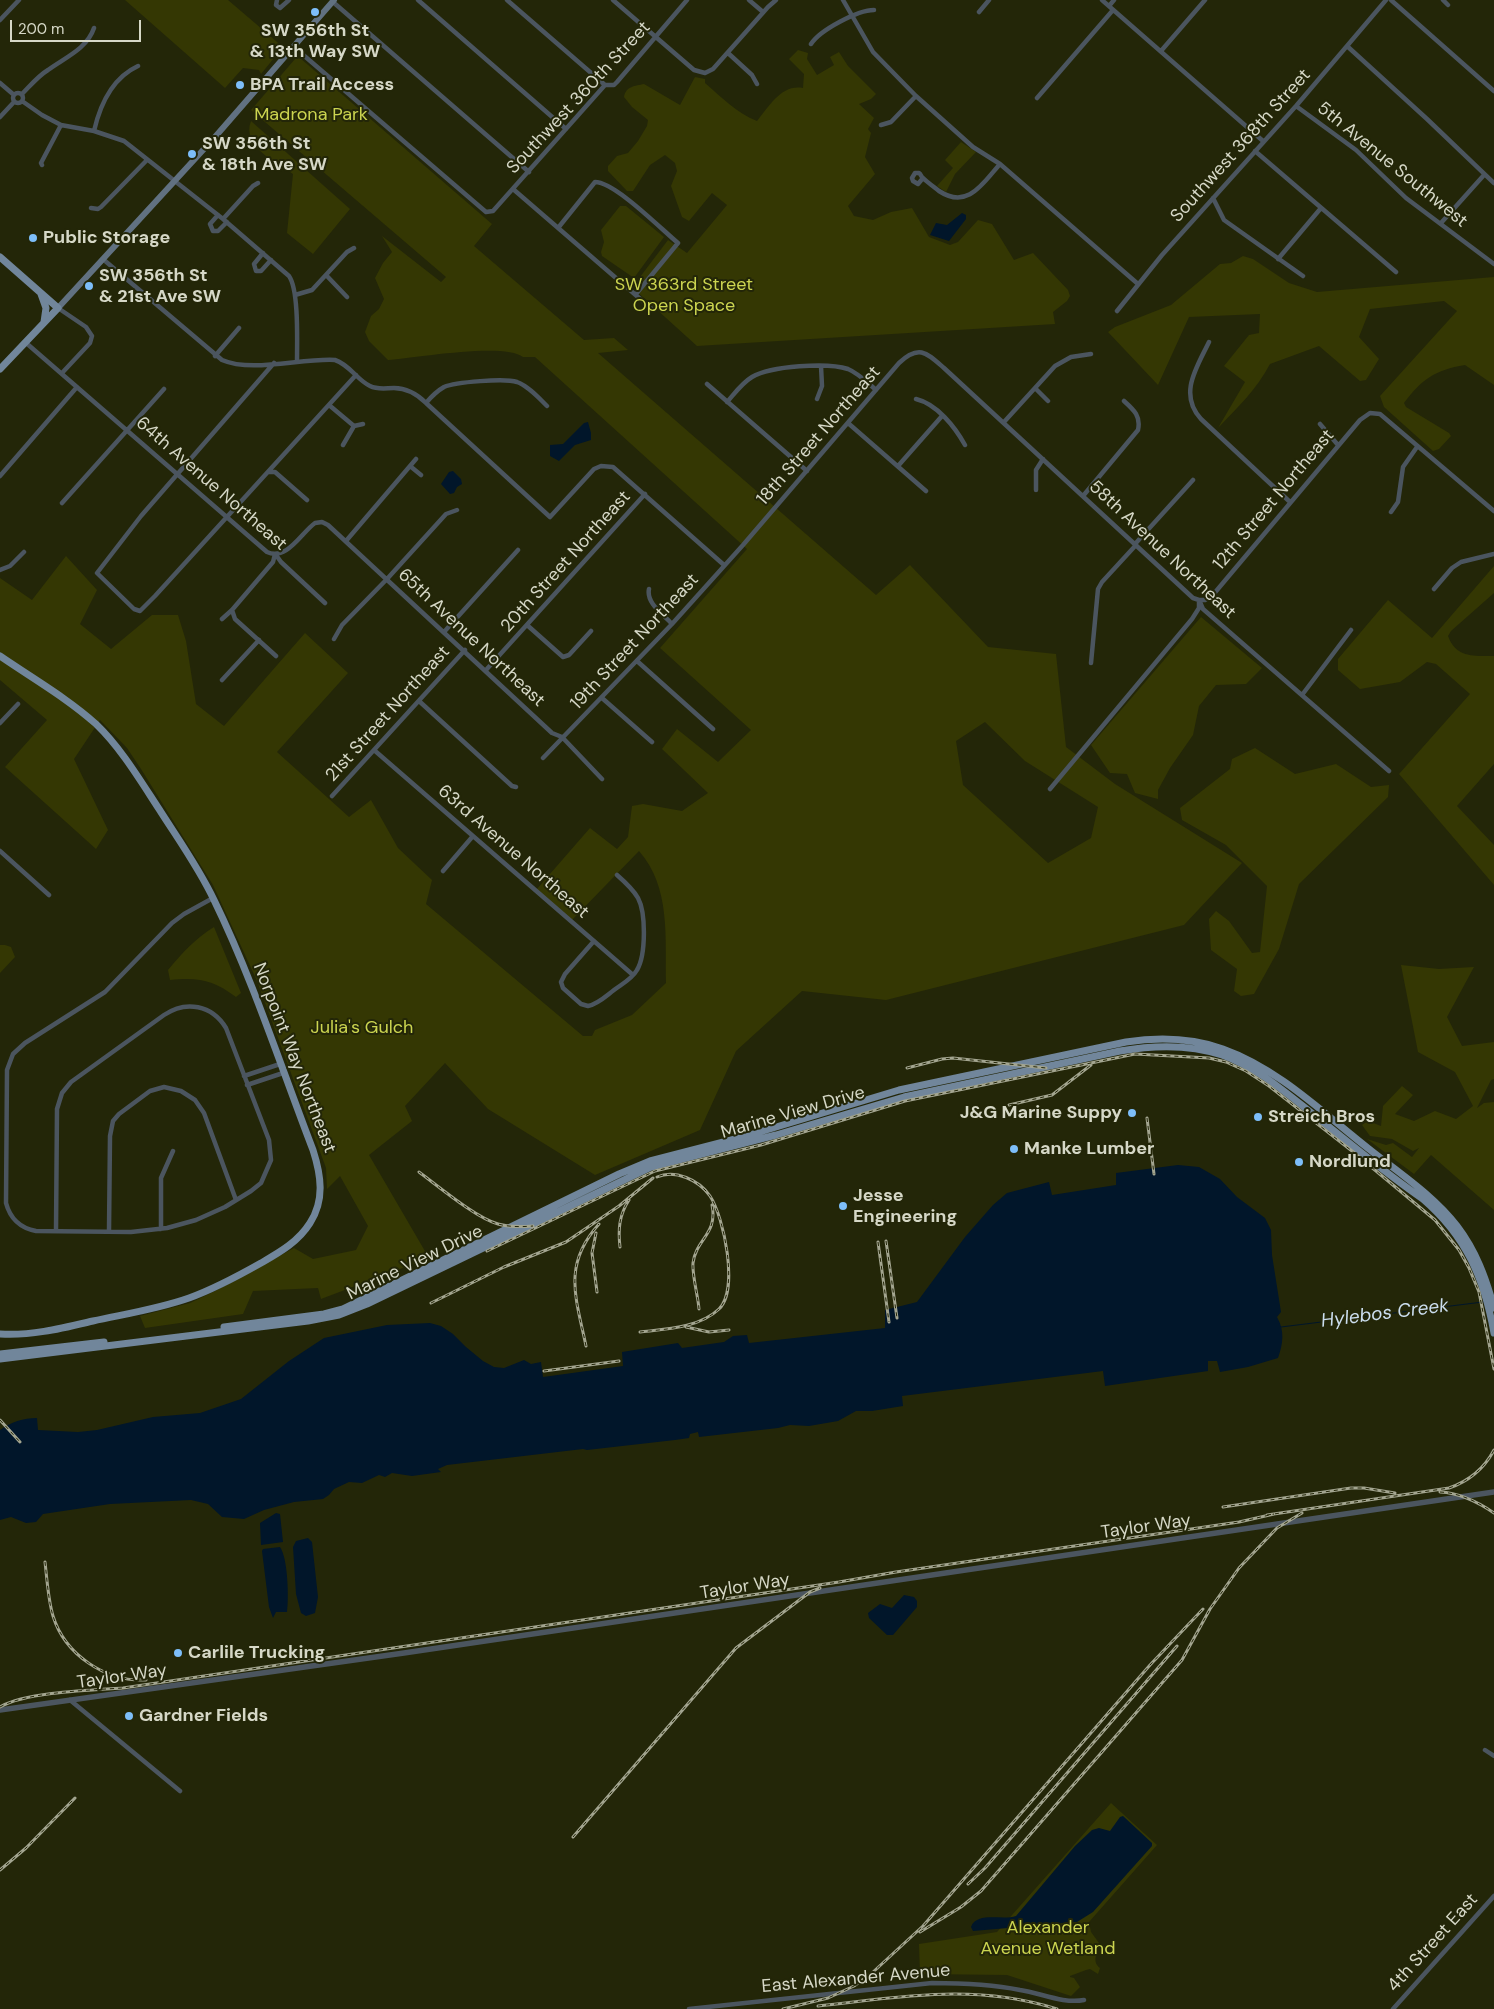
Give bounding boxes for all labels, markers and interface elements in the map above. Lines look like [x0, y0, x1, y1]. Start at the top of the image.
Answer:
marker: SW 356th St & 13th Way SW [309, 6, 321, 18]
scale bar [12, 10, 144, 42]
street label: Southwest 360th Street [503, 17, 655, 179]
text: 200 m [18, 19, 64, 39]
place label: SW 356th St & 13th Way SW [250, 20, 380, 62]
street label: Southwest 368th Street [1166, 65, 1316, 227]
place label: BPA Trail Access [250, 74, 394, 96]
marker: BPA Trail Access [234, 79, 246, 91]
street label: 5th Avenue Southwest [1312, 98, 1472, 232]
park label: Madrona Park [254, 104, 368, 126]
place label: SW 356th St & 18th Ave SW [202, 133, 327, 176]
marker: SW 356th St & 18th Ave SW [186, 148, 198, 160]
place label: Public Storage [43, 227, 170, 249]
marker: Public Storage [27, 232, 39, 244]
place label: SW 356th St & 21st Ave SW [99, 265, 221, 308]
park label: SW 363rd Street Open Space [615, 274, 753, 316]
marker: SW 356th St & 21st Ave SW [83, 280, 95, 292]
street label: 18th Street Northeast [753, 362, 885, 510]
street label: 64th Avenue Northeast [131, 412, 291, 556]
street label: 12th Street Northeast [1209, 425, 1339, 575]
street label: 58th Avenue Northeast [1084, 476, 1240, 624]
street label: 20th Street Northeast [497, 487, 635, 637]
street label: 65th Avenue Northeast [393, 564, 549, 712]
street label: 19th Street Northeast [566, 570, 704, 714]
street label: 21st Street Northeast [321, 642, 455, 786]
street label: 63rd Avenue Northeast [433, 780, 593, 924]
street label: Norpoint Way Northeast [248, 960, 340, 1156]
park label: Julia's Gulch [311, 1017, 413, 1039]
street label: Marine View Drive [719, 1082, 867, 1144]
place label: J&G Marine Suppy [960, 1102, 1122, 1124]
place label: Streich Bros [1268, 1106, 1375, 1128]
marker: J&G Marine Suppy [1126, 1107, 1138, 1119]
marker: Streich Bros [1252, 1111, 1264, 1123]
place label: Manke Lumber [1024, 1138, 1154, 1160]
marker: Manke Lumber [1008, 1143, 1020, 1155]
place label: Nordlund [1309, 1151, 1391, 1173]
marker: Nordlund [1293, 1156, 1305, 1168]
place label: Jesse Engineering [853, 1185, 957, 1228]
marker: Jesse Engineering [837, 1200, 849, 1212]
street label: Marine View Drive [343, 1221, 487, 1305]
water label: Hylebos Creek [1320, 1295, 1450, 1333]
street label: Taylor Way [1100, 1510, 1192, 1544]
street label: Taylor Way [699, 1569, 791, 1605]
place label: Carlile Trucking [188, 1642, 325, 1664]
marker: Carlile Trucking [172, 1647, 184, 1659]
street label: Taylor Way [76, 1660, 168, 1694]
place label: Gardner Fields [139, 1705, 268, 1727]
marker: Gardner Fields [123, 1710, 135, 1722]
street label: 4th Street East [1383, 1889, 1483, 1997]
park label: Alexander Avenue Wetland [981, 1917, 1115, 1960]
street label: East Alexander Avenue [761, 1960, 951, 1998]

